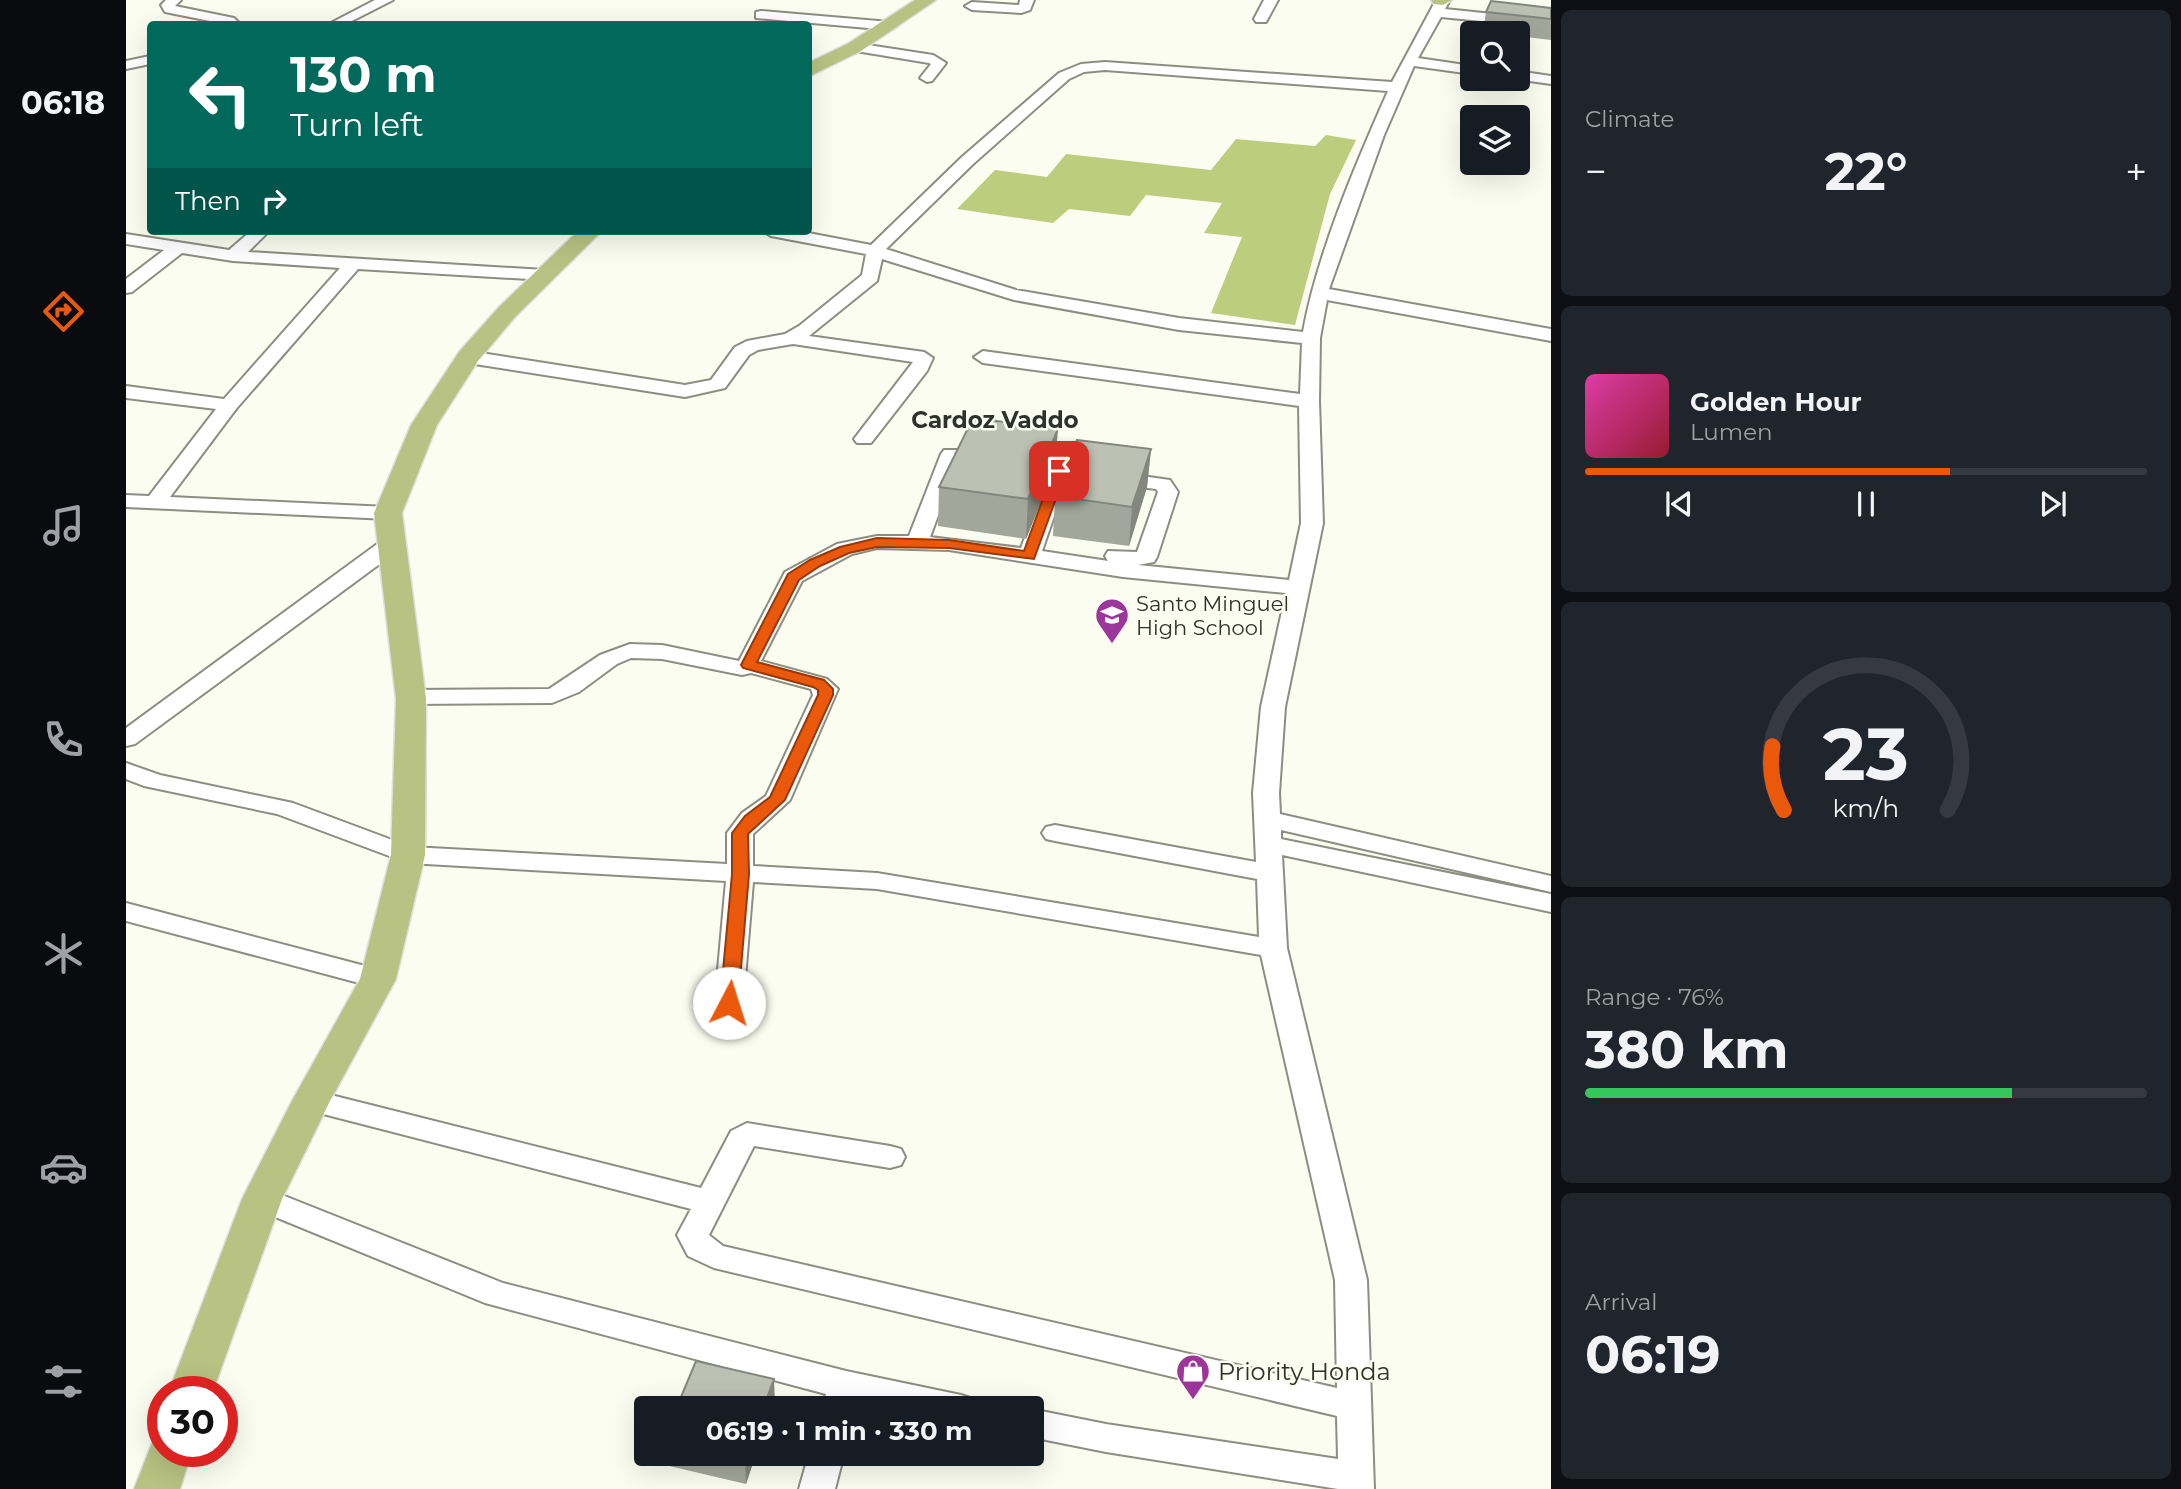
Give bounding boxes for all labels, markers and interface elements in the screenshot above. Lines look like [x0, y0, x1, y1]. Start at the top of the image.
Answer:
map controls [1460, 21, 1530, 175]
button: search [1460, 21, 1530, 91]
text: 130 m [290, 45, 437, 104]
icon: left [175, 49, 266, 140]
text: 06:18 [21, 83, 105, 122]
text: Turn left [290, 105, 424, 144]
button: layers [1460, 105, 1530, 175]
text: Climate [1585, 105, 1674, 133]
text: 22° [1824, 140, 1908, 203]
text: − [1585, 148, 1607, 195]
text: + [2125, 148, 2147, 195]
icon: right [255, 182, 293, 220]
text: Then [175, 185, 241, 217]
icon: directions [39, 287, 88, 336]
text: Golden Hour [1690, 386, 1862, 418]
district label: Cardoz Vaddo [911, 406, 1079, 434]
text: Lumen [1690, 418, 1773, 446]
pin [1029, 441, 1089, 501]
icon: arrive [1040, 452, 1078, 490]
icon: previous [1660, 485, 1698, 523]
icon: pause [1847, 485, 1885, 523]
icon: next [2034, 485, 2072, 523]
icon: music [39, 501, 88, 550]
place label: Santo Minguel High School [1136, 591, 1289, 640]
school or university icon: Santo Minguel High School [1093, 596, 1131, 645]
text: 23 [1823, 711, 1909, 799]
icon: phone [39, 715, 88, 764]
text: km/h [1833, 793, 1899, 823]
icon: climate [39, 929, 88, 978]
position arrow [692, 966, 766, 1040]
text: Range · 76% [1585, 983, 1724, 1011]
text: 380 km [1585, 1018, 1789, 1081]
icon: car [39, 1143, 88, 1192]
text: Arrival [1585, 1288, 1658, 1316]
text: 06:19 [1585, 1323, 1721, 1386]
shop icon: Priority Honda [1174, 1352, 1212, 1401]
icon: filters [39, 1357, 88, 1406]
place label: Priority Honda [1218, 1357, 1391, 1386]
speed limit sign: 30 [147, 1376, 238, 1467]
text: 06:19 · 1 min · 330 m [706, 1415, 972, 1447]

